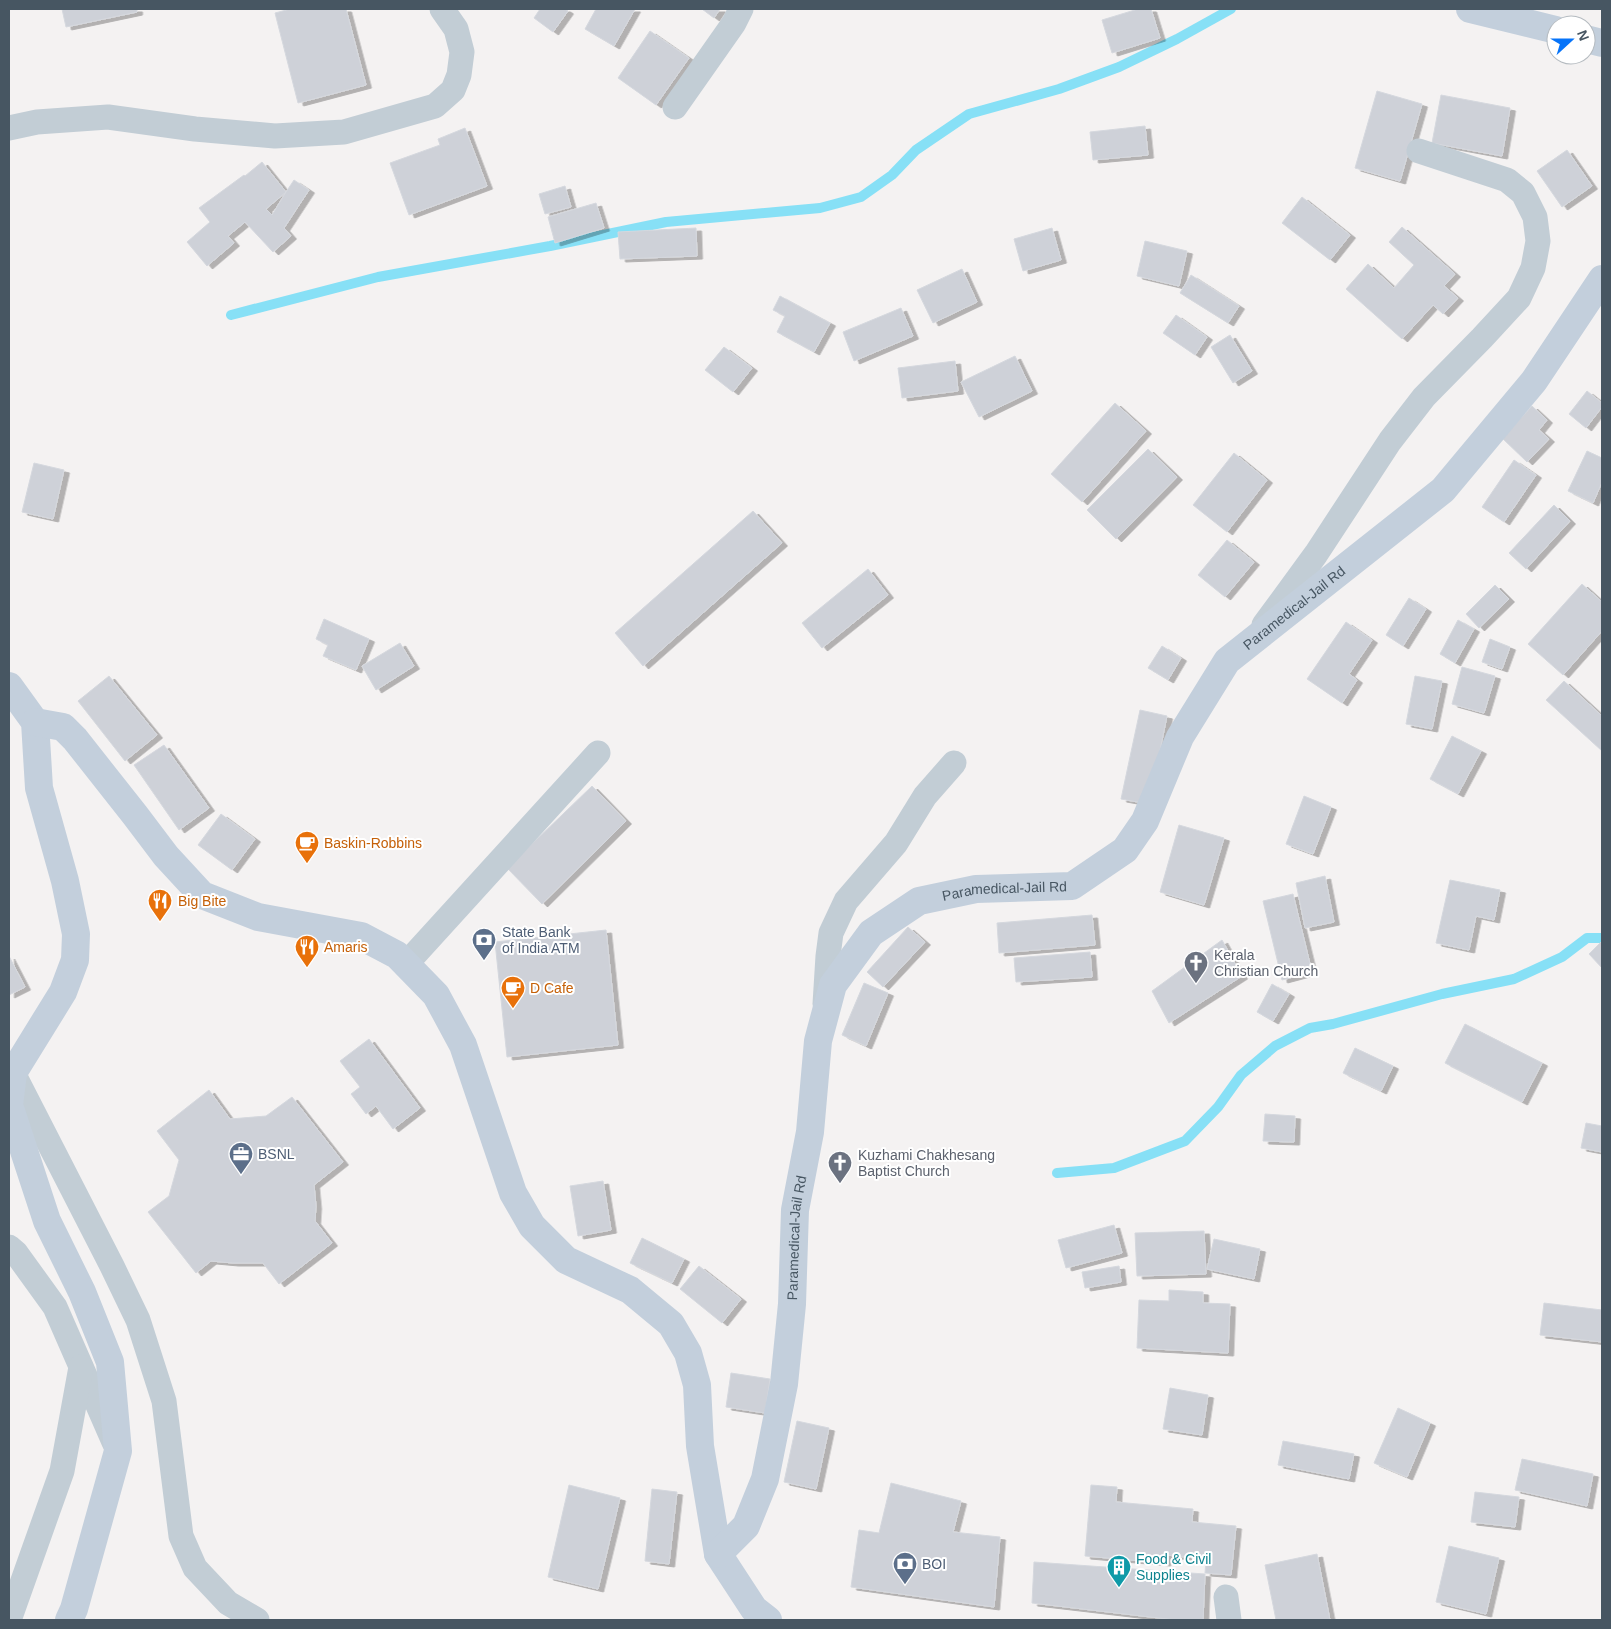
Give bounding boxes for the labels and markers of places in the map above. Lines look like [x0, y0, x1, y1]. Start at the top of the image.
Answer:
cafe icon: Baskin-Robbins [294, 830, 320, 864]
place label: Baskin-Robbins [324, 835, 422, 851]
restaurant icon: Big Bite [147, 888, 173, 922]
place label: Big Bite [178, 893, 226, 909]
place label: State Bank of India ATM [502, 924, 580, 956]
bank icon: State Bank of India ATM [471, 927, 497, 961]
restaurant icon: Amaris [294, 934, 320, 968]
place label: Amaris [324, 939, 368, 955]
place label: Kerala Christian Church [1214, 947, 1318, 979]
church icon: Kerala Christian Church [1183, 950, 1209, 984]
cafe icon: D Cafe [500, 975, 526, 1009]
place label: D Cafe [530, 980, 574, 996]
office icon: BSNL [228, 1141, 254, 1175]
place label: BSNL [258, 1146, 295, 1162]
place label: Kuzhami Chakhesang Baptist Church [858, 1147, 995, 1179]
church icon: Kuzhami Chakhesang Baptist Church [827, 1150, 853, 1184]
bank icon: BOI [892, 1551, 918, 1585]
place label: Food & Civil Supplies [1136, 1551, 1211, 1583]
building icon: Food & Civil Supplies [1106, 1554, 1132, 1588]
place label: BOI [922, 1556, 946, 1572]

